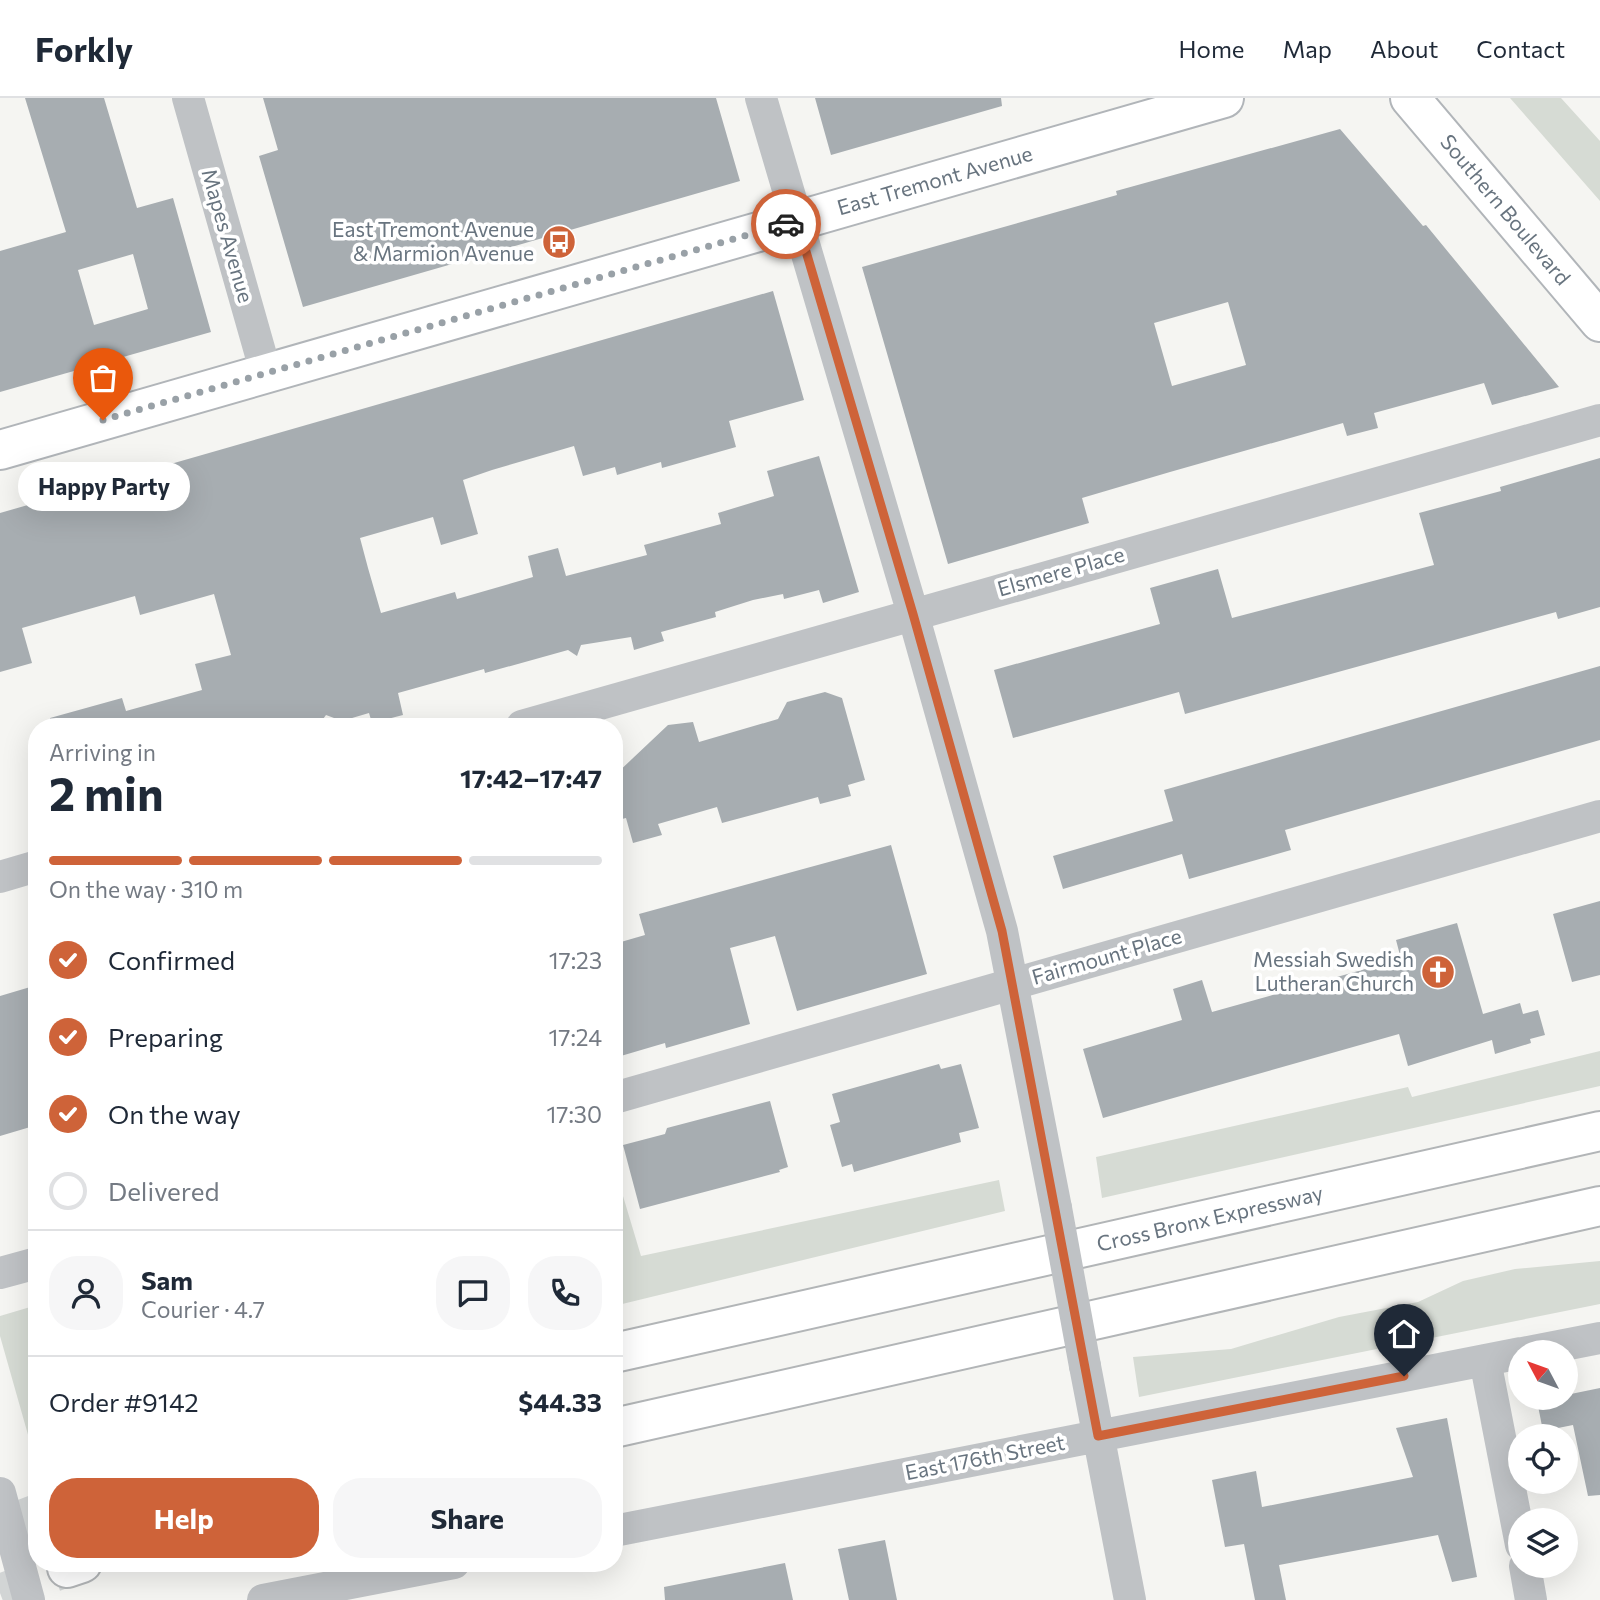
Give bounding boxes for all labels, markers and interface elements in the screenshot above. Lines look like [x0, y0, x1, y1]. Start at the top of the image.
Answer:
text: Forkly [35, 28, 133, 69]
text: Home [1179, 34, 1245, 63]
text: Map [1283, 34, 1332, 63]
text: About [1370, 34, 1438, 63]
text: Contact [1476, 34, 1565, 63]
street label: Southern Boulevard [1436, 129, 1576, 289]
street label: East Tremont Avenue [834, 140, 1035, 219]
street label: Mapes Avenue [197, 166, 259, 305]
courier [751, 189, 821, 259]
icon: car [767, 205, 805, 243]
place label: East Tremont Avenue & Marmion Avenue [332, 216, 534, 265]
bus stop icon: East Tremont Avenue & Marmion Avenue [540, 223, 578, 261]
pin [73, 348, 133, 420]
icon: bag [84, 359, 122, 397]
callout: Happy Party [17, 462, 189, 511]
text: Happy Party [38, 472, 170, 500]
street label: Elsmere Place [994, 541, 1127, 601]
text: Arriving in [49, 738, 156, 766]
text: 17:42–17:47 [460, 762, 602, 793]
text: 2 min [49, 764, 164, 820]
text: On the way · 310 m [49, 875, 243, 903]
street label: Fairmount Place [1029, 922, 1184, 989]
icon: check [49, 941, 87, 979]
text: Confirmed [108, 944, 235, 975]
text: 17:23 [549, 946, 602, 974]
place label: Messiah Swedish Lutheran Church [1253, 946, 1414, 995]
church icon: Messiah Swedish Lutheran Church [1419, 953, 1457, 991]
icon: check [49, 1018, 87, 1056]
text: Preparing [108, 1021, 223, 1052]
text: 17:24 [548, 1023, 602, 1051]
icon: check [49, 1095, 87, 1133]
text: On the way [108, 1098, 241, 1129]
text: 17:30 [546, 1100, 602, 1128]
text: Delivered [108, 1175, 219, 1206]
street label: Cross Bronx Expressway [1094, 1179, 1325, 1256]
button: person [49, 1256, 123, 1330]
button: chat [436, 1256, 510, 1330]
button: phone [528, 1256, 602, 1330]
text: Sam [141, 1264, 193, 1295]
text: Courier · 4.7 [141, 1295, 265, 1323]
pin [1374, 1304, 1434, 1376]
icon: home [1385, 1315, 1423, 1353]
north arrow [1508, 1340, 1578, 1410]
map controls [1508, 1340, 1578, 1578]
text: Order #9142 [49, 1386, 199, 1417]
text: $44.33 [518, 1386, 602, 1417]
button: locate [1508, 1424, 1578, 1494]
street label: East 176th Street [903, 1429, 1067, 1484]
button: Help [49, 1478, 319, 1558]
button: Share [333, 1478, 602, 1558]
button: layers [1508, 1508, 1578, 1578]

